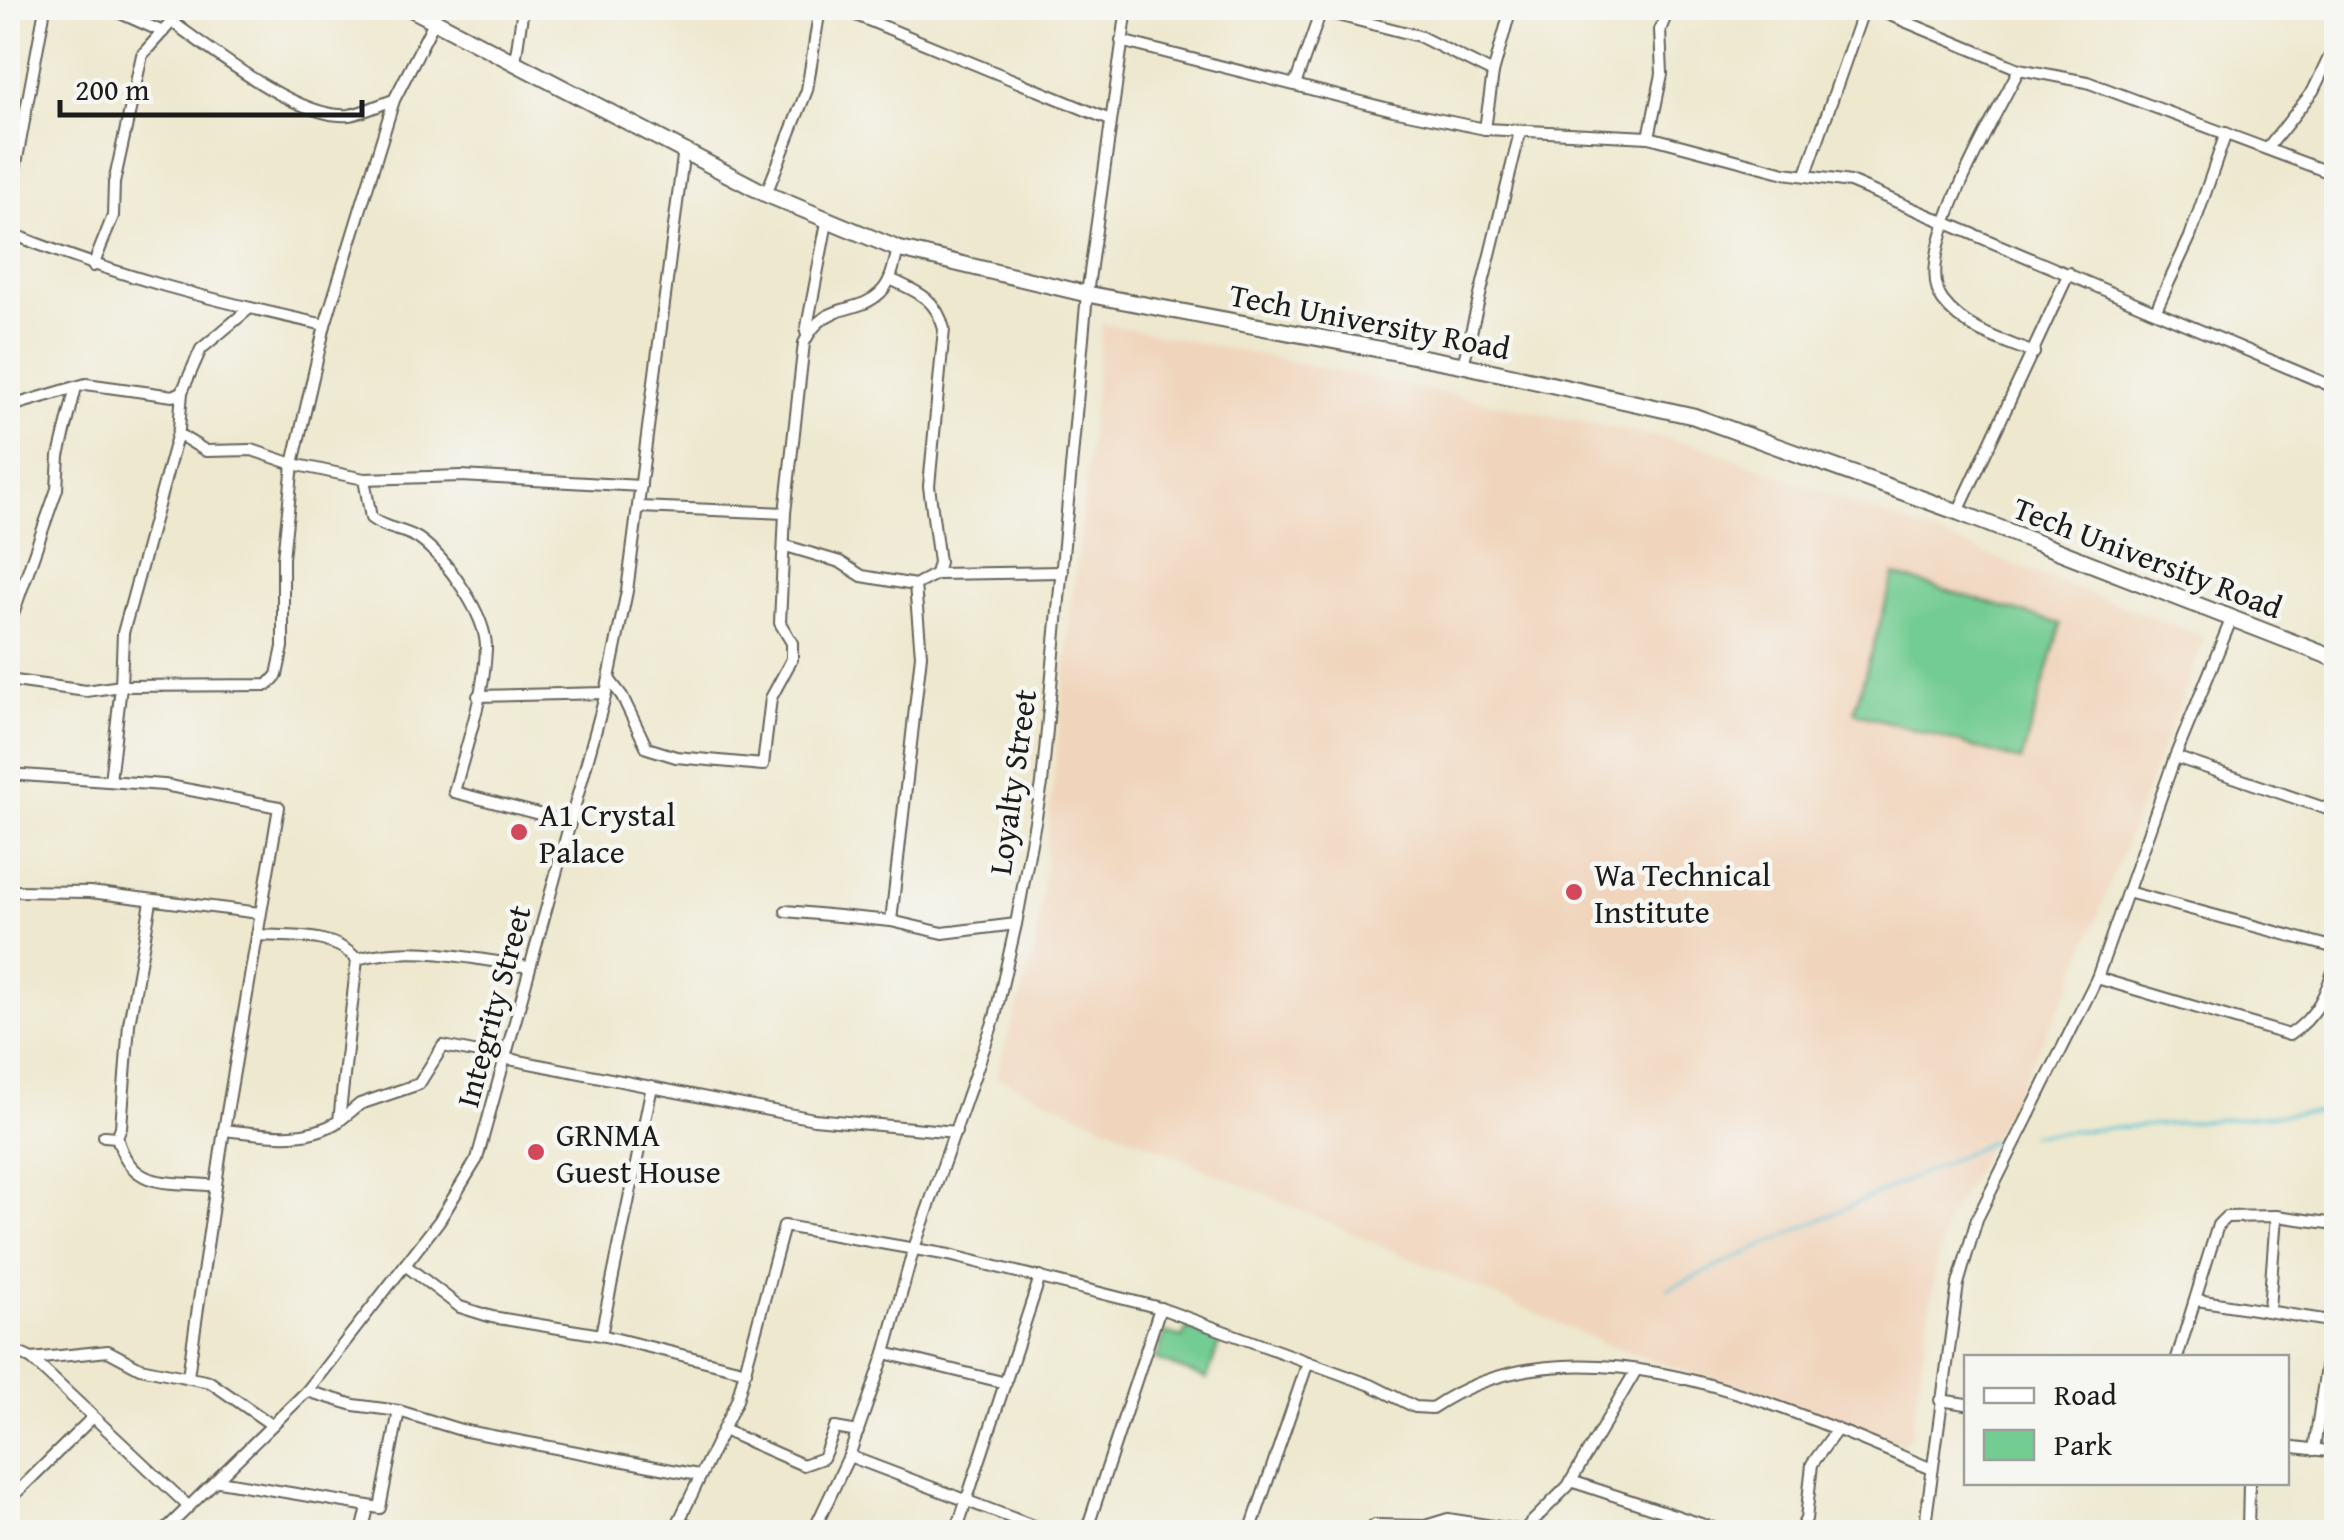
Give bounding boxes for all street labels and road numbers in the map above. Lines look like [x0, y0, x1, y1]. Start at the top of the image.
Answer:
street label: Tech University Road [1226, 271, 1514, 371]
street label: Tech University Road [2007, 484, 2289, 630]
street label: Loyalty Street [976, 686, 1048, 878]
street label: Integrity Street [443, 900, 543, 1112]

